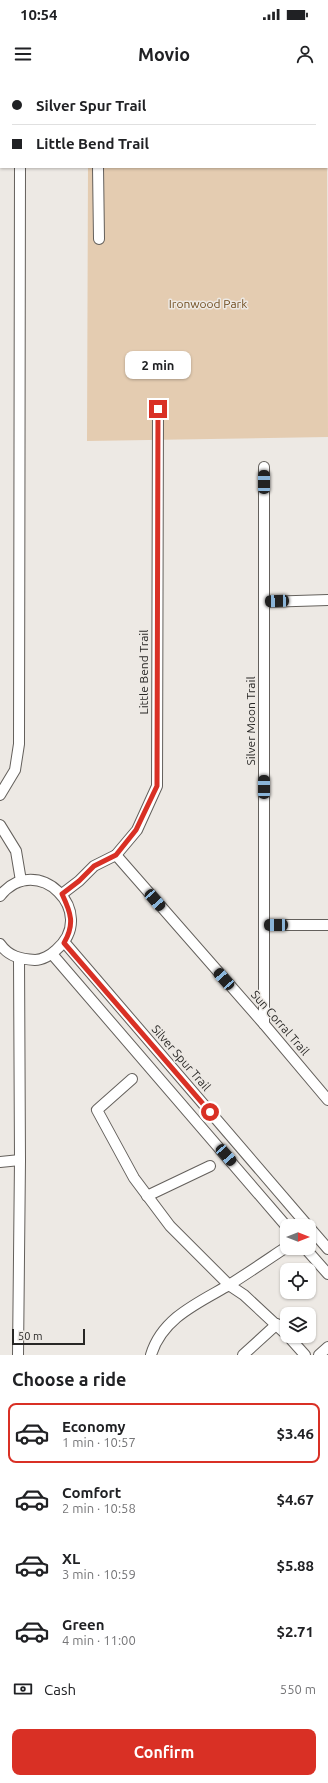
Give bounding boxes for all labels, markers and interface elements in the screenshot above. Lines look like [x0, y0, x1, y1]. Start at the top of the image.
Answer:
text: 10:54 [20, 6, 58, 23]
icon: menu [12, 43, 34, 65]
icon: person [294, 43, 316, 65]
text: Movio [138, 44, 190, 64]
text: Silver Spur Trail [36, 97, 146, 114]
text: Little Bend Trail [36, 135, 149, 152]
park label: Ironwood Park [169, 297, 247, 310]
callout: 2 min [125, 351, 191, 379]
text: 2 min [142, 358, 174, 372]
route end [149, 400, 167, 418]
car [258, 470, 270, 494]
car [265, 595, 289, 607]
street label: Little Bend Trail [137, 630, 150, 714]
street label: Silver Moon Trail [244, 676, 257, 766]
car [258, 775, 270, 799]
car [143, 887, 167, 913]
car [264, 919, 288, 931]
car [212, 966, 236, 992]
street label: Sun Corral Trail [249, 988, 312, 1058]
street label: Silver Spur Trail [149, 1022, 213, 1093]
route start [201, 1103, 219, 1121]
car [214, 1142, 238, 1168]
north arrow [280, 1219, 316, 1255]
map controls [280, 1219, 316, 1343]
button: locate [280, 1263, 316, 1299]
button: layers [280, 1307, 316, 1343]
scale bar [12, 1327, 85, 1346]
text: 50 m [18, 1330, 42, 1342]
text: Choose a ride [12, 1369, 126, 1389]
icon: car [14, 1415, 50, 1451]
text: Economy [62, 1418, 126, 1435]
text: $3.46 [276, 1425, 314, 1442]
text: 1 min · 10:57 [62, 1435, 136, 1449]
icon: car [14, 1481, 50, 1517]
text: Comfort [62, 1484, 121, 1501]
text: $4.67 [276, 1491, 314, 1508]
text: 2 min · 10:58 [62, 1501, 136, 1515]
icon: car [14, 1547, 50, 1583]
text: XL [62, 1550, 80, 1567]
text: $5.88 [276, 1557, 314, 1574]
text: 3 min · 10:59 [62, 1567, 136, 1581]
icon: car [14, 1613, 50, 1649]
text: Green [62, 1616, 104, 1633]
text: $2.71 [276, 1623, 314, 1640]
text: 4 min · 11:00 [62, 1633, 136, 1647]
icon: cash [12, 1678, 34, 1700]
text: Cash [44, 1681, 76, 1698]
text: 550 m [280, 1682, 316, 1696]
button: Confirm [12, 1729, 316, 1775]

